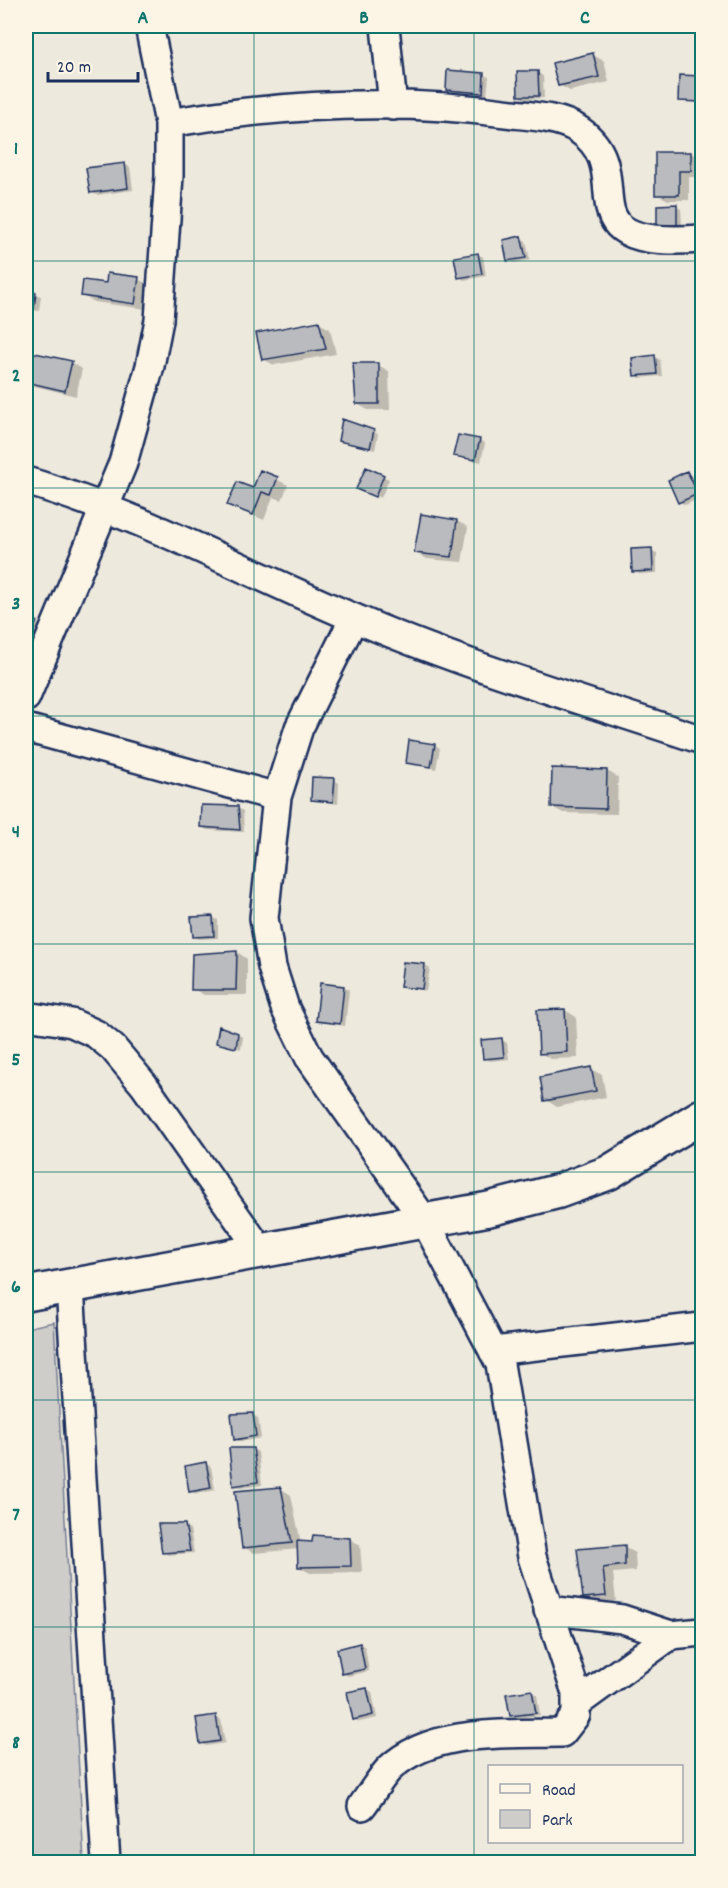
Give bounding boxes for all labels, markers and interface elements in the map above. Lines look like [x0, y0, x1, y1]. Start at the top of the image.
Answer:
text: A [138, 5, 149, 33]
text: B [359, 5, 369, 33]
text: C [580, 5, 590, 33]
scale bar [48, 45, 138, 83]
text: 20 m [57, 56, 91, 81]
text: 1 [14, 136, 18, 164]
text: 2 [12, 363, 20, 391]
text: 3 [12, 591, 20, 619]
text: 4 [12, 819, 20, 847]
text: 5 [11, 1047, 21, 1075]
text: 6 [11, 1274, 21, 1302]
text: 7 [12, 1502, 20, 1530]
text: 8 [12, 1730, 20, 1758]
legend [488, 1765, 683, 1843]
text: Road [542, 1779, 576, 1804]
text: Park [542, 1809, 573, 1834]

